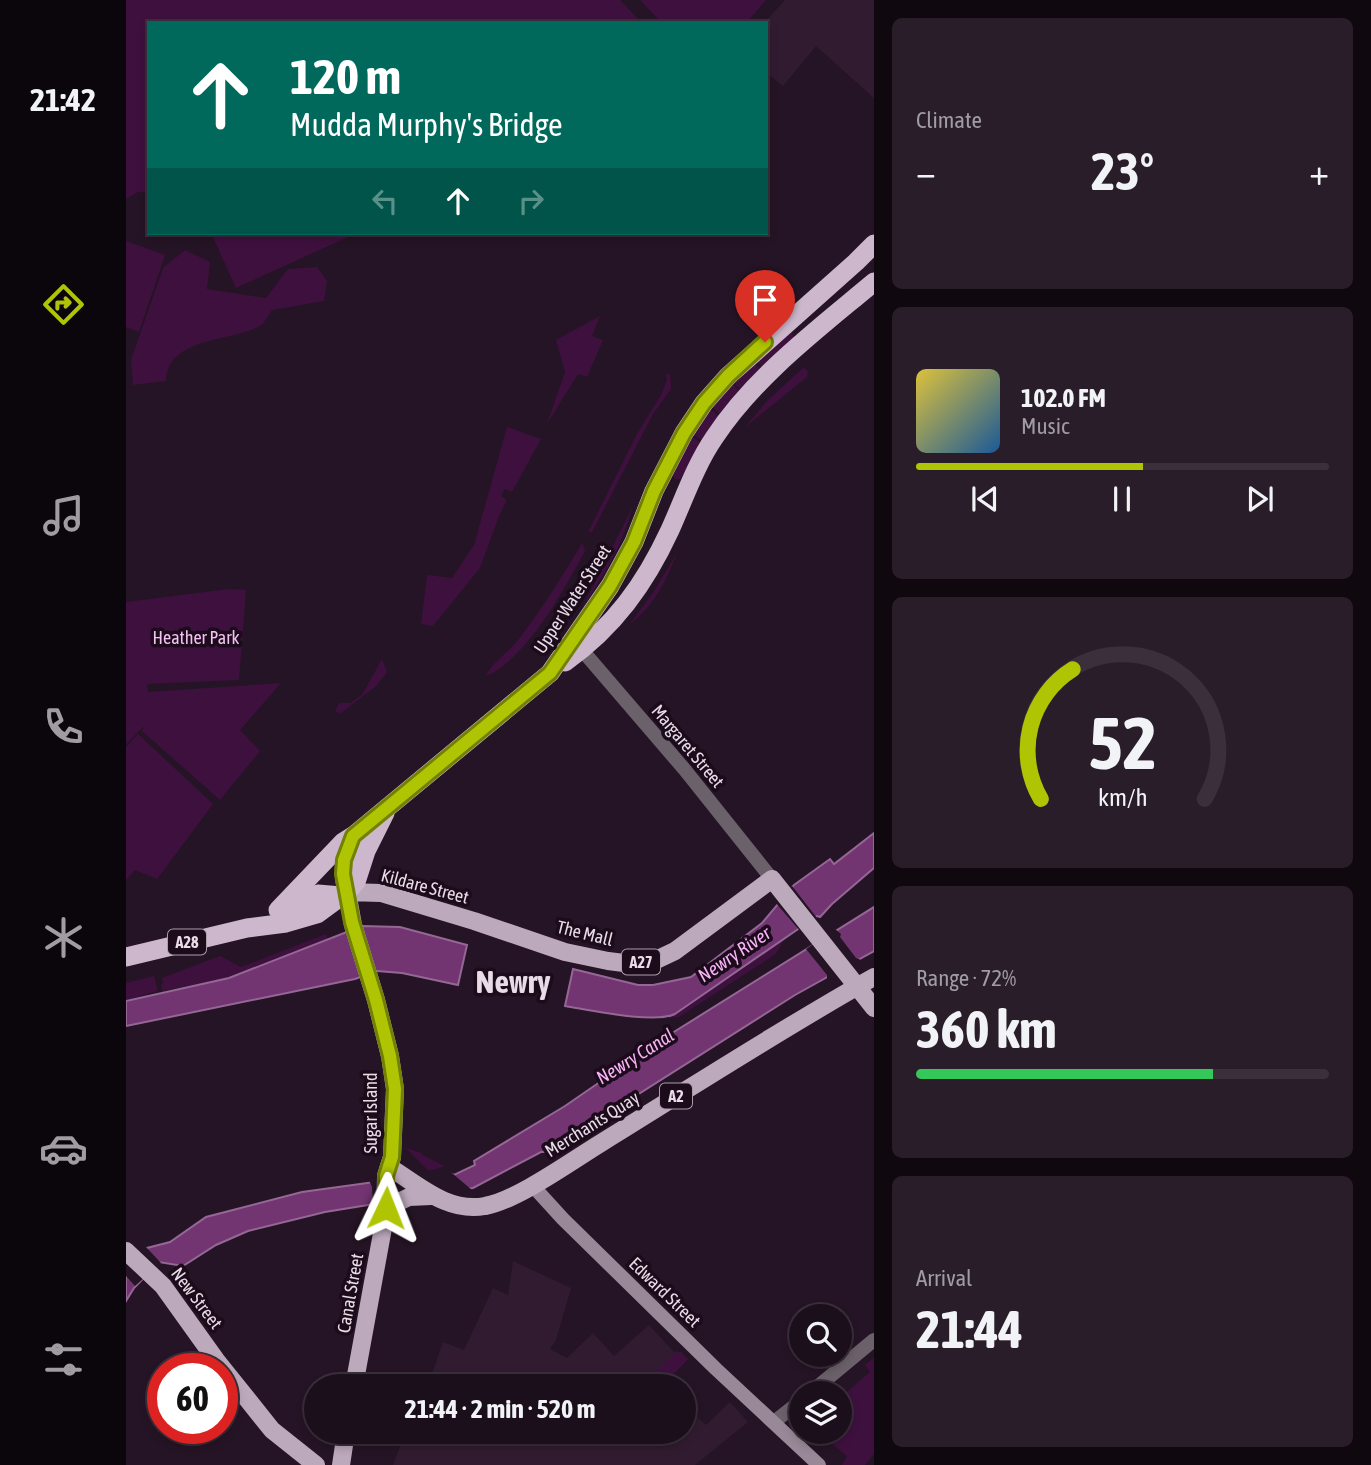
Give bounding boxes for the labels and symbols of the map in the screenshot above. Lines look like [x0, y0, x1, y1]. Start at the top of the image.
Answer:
pin [735, 270, 795, 342]
street label: Upper Water Street [529, 541, 615, 657]
park label: Heather Park [153, 627, 240, 648]
street label: Margaret Street [647, 700, 729, 792]
street label: Kildare Street [379, 864, 471, 908]
street label: The Mall [555, 916, 615, 950]
water label: Newry River [694, 921, 776, 986]
road number: A28 [168, 930, 206, 954]
road number: A27 [622, 950, 660, 974]
district label: Newry [476, 963, 551, 1000]
water label: Newry Canal [592, 1023, 678, 1089]
street label: Sugar Island [360, 1072, 381, 1154]
road number: A2 [660, 1084, 692, 1108]
street label: Merchants Quay [541, 1087, 643, 1161]
position arrow [349, 1171, 423, 1245]
street label: Canal Street [333, 1252, 367, 1334]
street label: Edward Street [625, 1253, 705, 1331]
street label: New Street [167, 1263, 227, 1333]
speed limit sign: 60 [147, 1353, 238, 1444]

